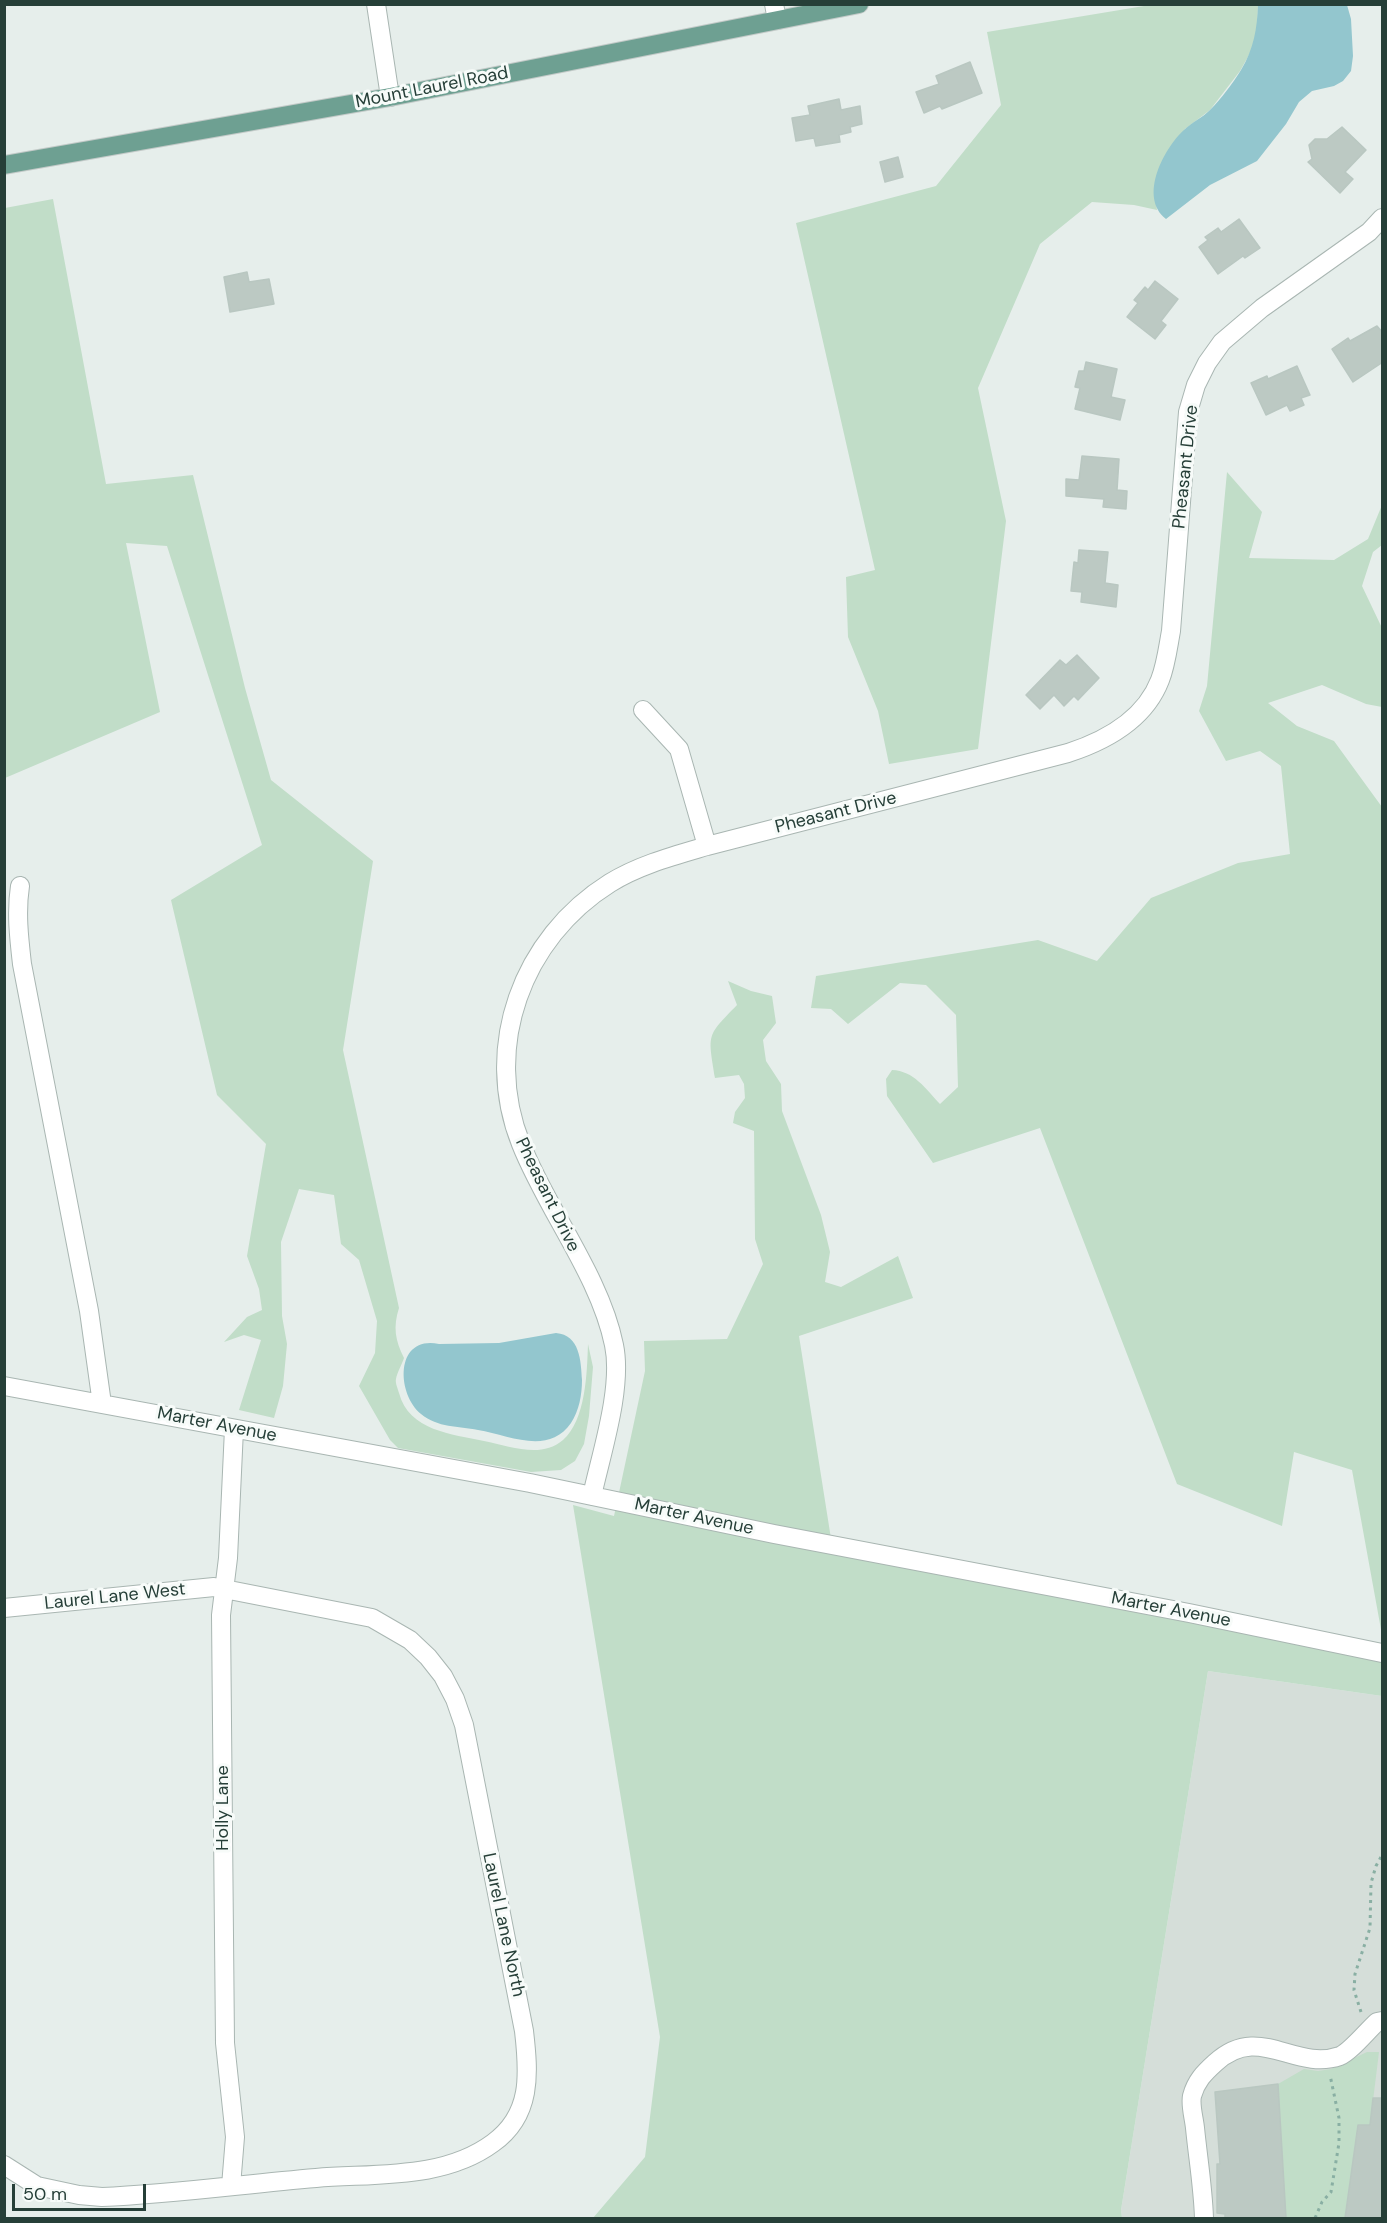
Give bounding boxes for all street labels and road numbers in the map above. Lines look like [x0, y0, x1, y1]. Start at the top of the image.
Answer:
street label: Mount Laurel Road [354, 63, 510, 113]
street label: Pheasant Drive [1169, 404, 1203, 530]
street label: Pheasant Drive [773, 787, 899, 839]
street label: Pheasant Drive [510, 1134, 584, 1256]
street label: Marter Avenue [155, 1403, 279, 1447]
street label: Marter Avenue [632, 1494, 756, 1540]
street label: Laurel Lane West [43, 1579, 187, 1615]
street label: Marter Avenue [1109, 1588, 1233, 1632]
street label: Holly Lane [212, 1765, 234, 1851]
street label: Laurel Lane North [477, 1851, 529, 1999]

